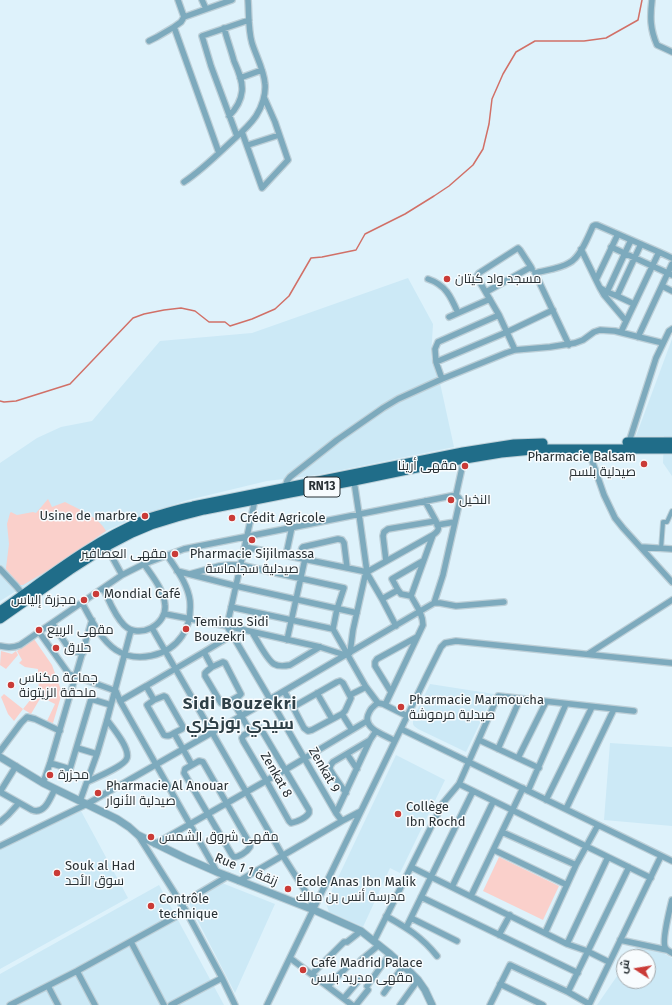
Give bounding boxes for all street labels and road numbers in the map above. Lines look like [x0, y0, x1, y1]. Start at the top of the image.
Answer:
road number: RN13 [304, 477, 340, 497]
street label: Zenkat 9 [305, 745, 343, 795]
street label: Zenkat 8 [257, 749, 295, 801]
street label: Rue 1 زنقة 1 [212, 850, 280, 890]

